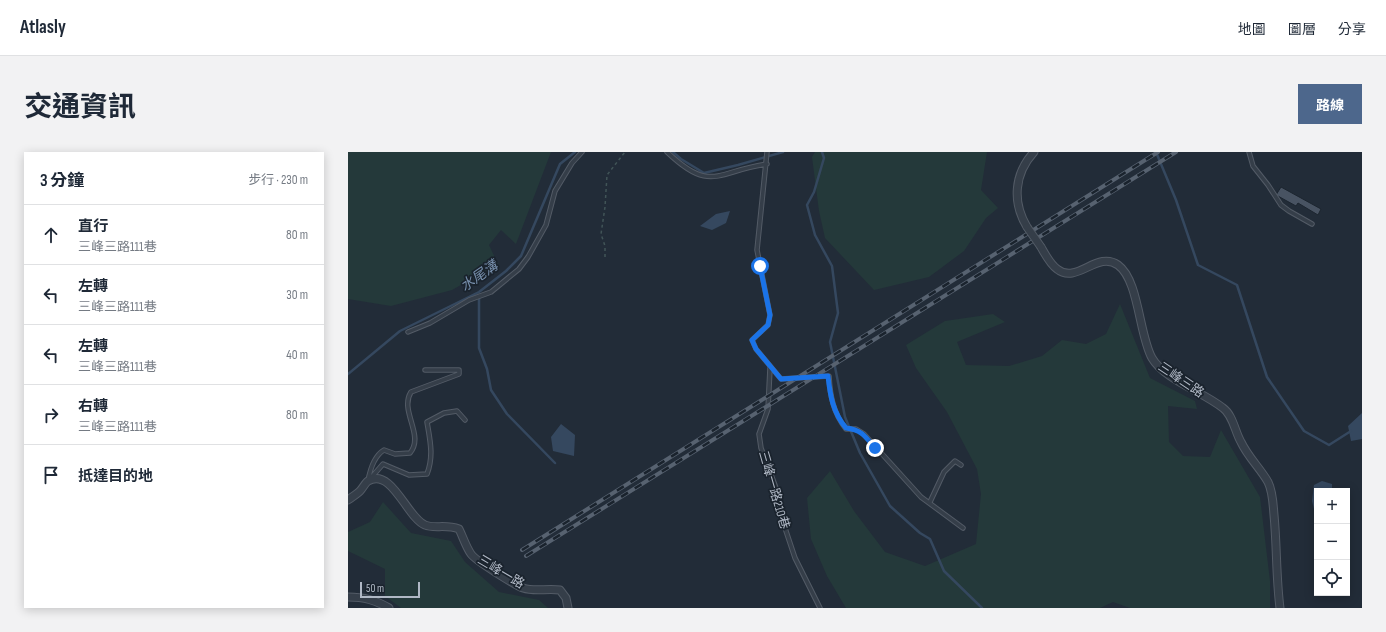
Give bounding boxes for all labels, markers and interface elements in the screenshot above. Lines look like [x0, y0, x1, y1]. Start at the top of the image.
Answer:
text: Atlasly [20, 16, 66, 39]
text: 地圖 [1238, 21, 1266, 38]
text: 圖層 [1288, 21, 1316, 38]
text: 分享 [1338, 21, 1366, 38]
button: 路線 [1298, 84, 1362, 124]
text: 交通資訊 [24, 91, 136, 124]
text: 3 分鐘 [40, 171, 84, 191]
text: 步行 · 230 m [248, 172, 308, 188]
text: 直行 [78, 217, 108, 236]
icon: ahead [40, 224, 62, 246]
text: 80 m [286, 227, 308, 243]
text: 三峰三路111巷 [78, 239, 157, 255]
water label: 水尾溝 [457, 256, 503, 295]
route start [751, 257, 769, 275]
text: 左轉 [78, 277, 108, 296]
icon: left [40, 284, 62, 306]
text: 30 m [286, 287, 308, 303]
text: 三峰三路111巷 [78, 299, 157, 315]
text: 左轉 [78, 337, 108, 356]
icon: left [40, 344, 62, 366]
text: 40 m [286, 347, 308, 363]
text: 三峰三路111巷 [78, 359, 157, 375]
street label: 三峰三路 [1155, 359, 1207, 401]
text: 右轉 [78, 397, 108, 416]
icon: right [40, 404, 62, 426]
text: 80 m [286, 407, 308, 423]
text: 三峰三路111巷 [78, 419, 157, 435]
route end [866, 439, 884, 457]
street label: 三峰一路210巷 [755, 449, 793, 531]
icon: arrive [40, 464, 62, 486]
text: 抵達目的地 [78, 467, 153, 486]
map controls [1314, 488, 1350, 596]
button: + [1314, 488, 1350, 524]
button: − [1314, 524, 1350, 560]
street label: 三峰一路 [475, 552, 527, 592]
button: locate [1314, 560, 1350, 596]
scale bar [360, 580, 420, 599]
text: 50 m [366, 582, 384, 595]

